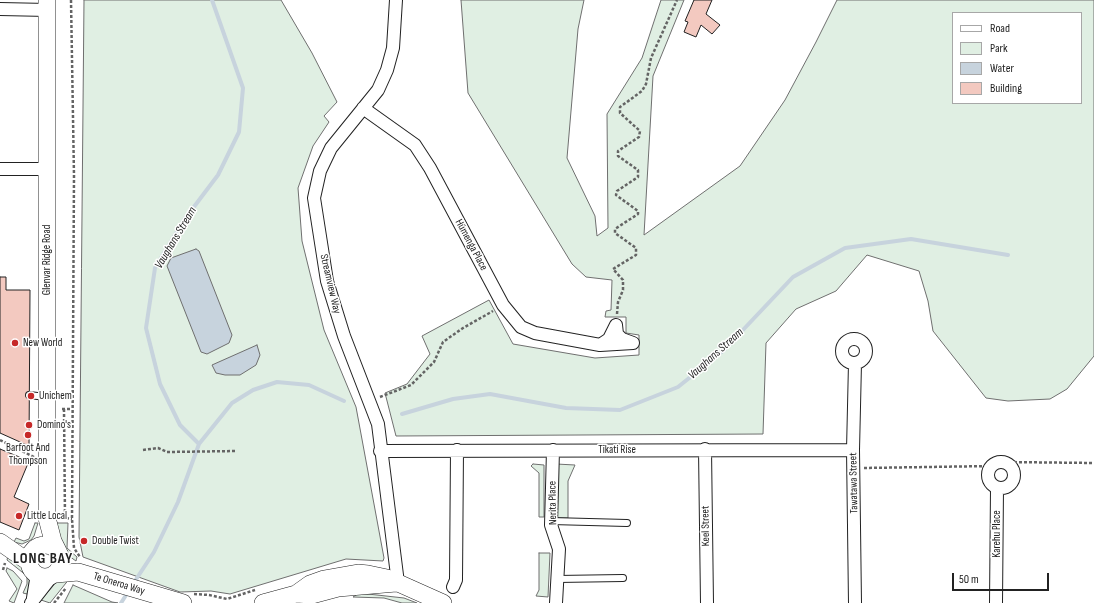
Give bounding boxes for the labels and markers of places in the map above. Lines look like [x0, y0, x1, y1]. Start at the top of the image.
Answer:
place label: New World [23, 336, 62, 350]
marker: New World [10, 338, 20, 348]
place label: Unichem [39, 389, 72, 403]
marker: Unichem [26, 391, 36, 401]
place label: Domino's [37, 418, 71, 432]
marker: Domino's [24, 420, 34, 430]
marker: Barfoot And Thompson [23, 430, 33, 440]
place label: Barfoot And Thompson [6, 441, 50, 467]
place label: Little Local [27, 509, 67, 523]
marker: Little Local [14, 511, 24, 521]
place label: Double Twist [92, 534, 139, 548]
marker: Double Twist [79, 536, 89, 546]

